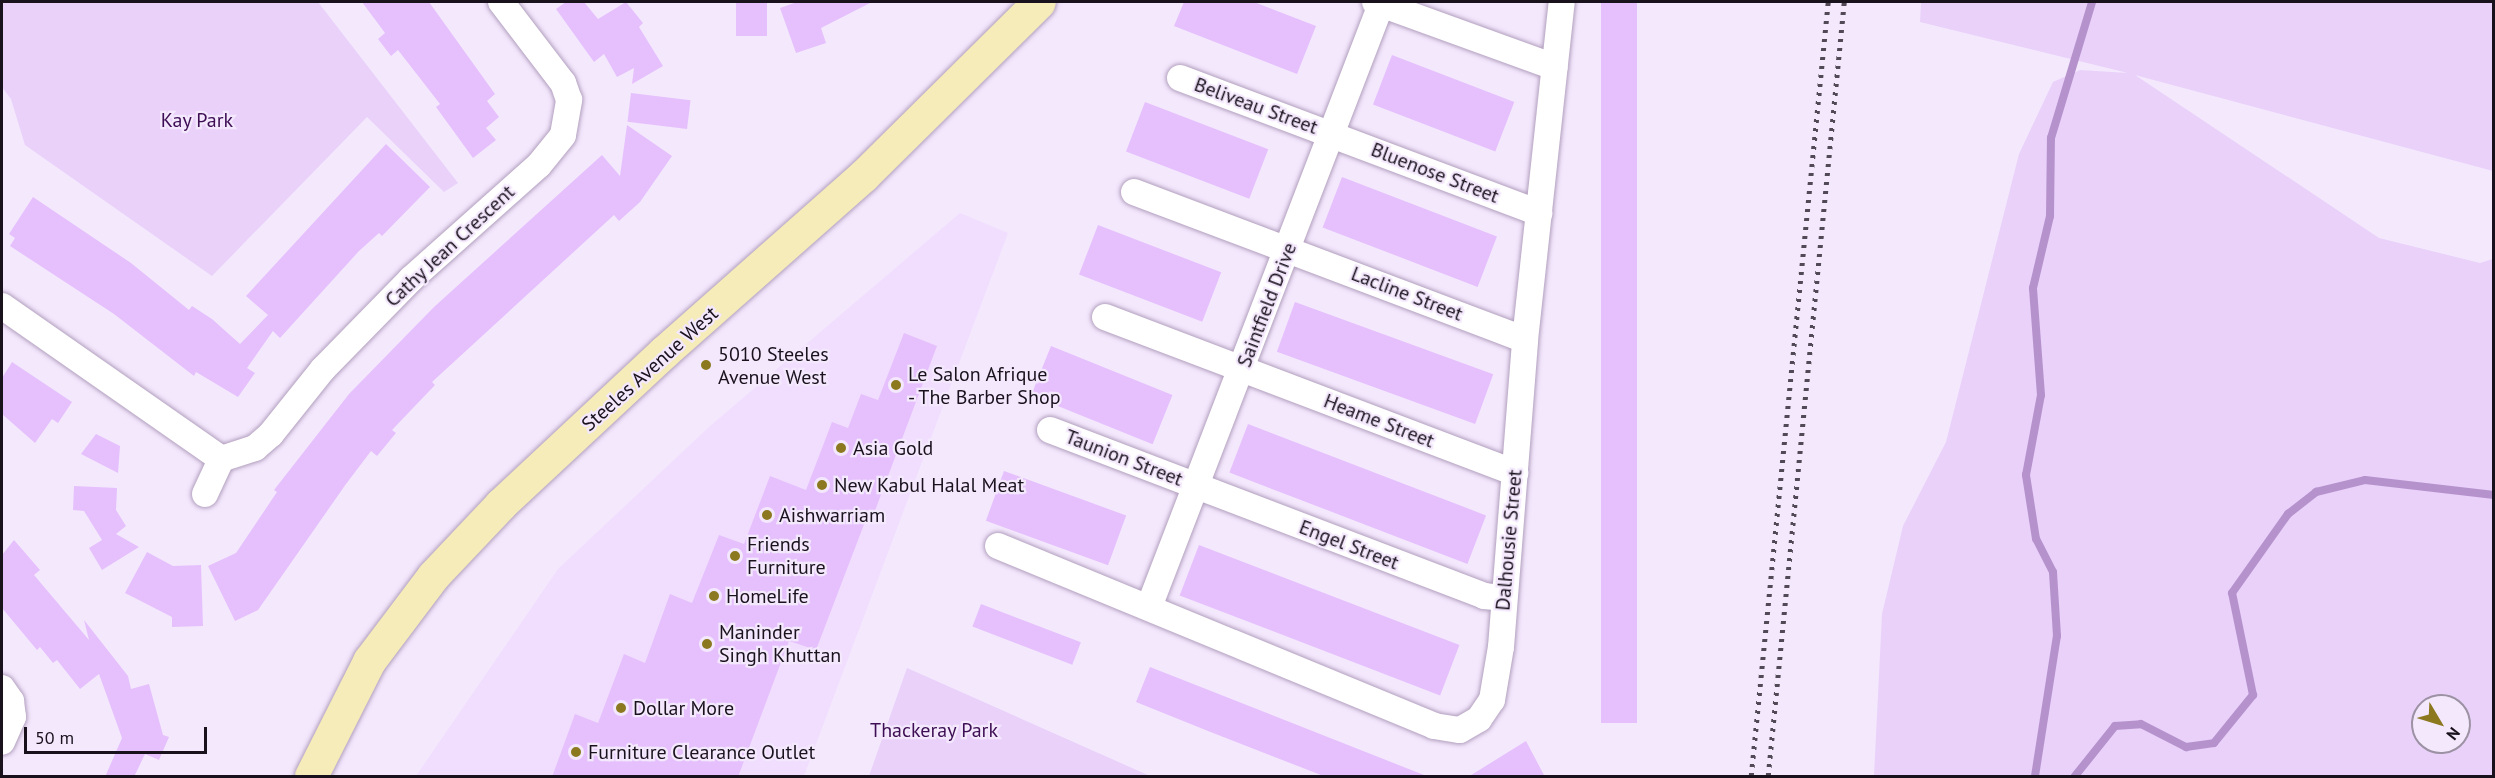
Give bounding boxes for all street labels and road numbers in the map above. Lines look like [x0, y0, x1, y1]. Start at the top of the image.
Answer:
street label: Beliveau Street [1191, 73, 1321, 139]
street label: Bluenose Street [1368, 138, 1502, 208]
street label: Cathy Jean Crescent [380, 180, 520, 312]
street label: Saintfield Drive [1232, 239, 1302, 371]
street label: Lacline Street [1348, 262, 1466, 326]
street label: Steeles Avenue West [577, 301, 723, 437]
street label: Heame Street [1320, 389, 1438, 453]
street label: Taunion Street [1062, 425, 1186, 491]
street label: Dalhousie Street [1491, 468, 1527, 612]
street label: Engel Street [1296, 515, 1402, 575]

